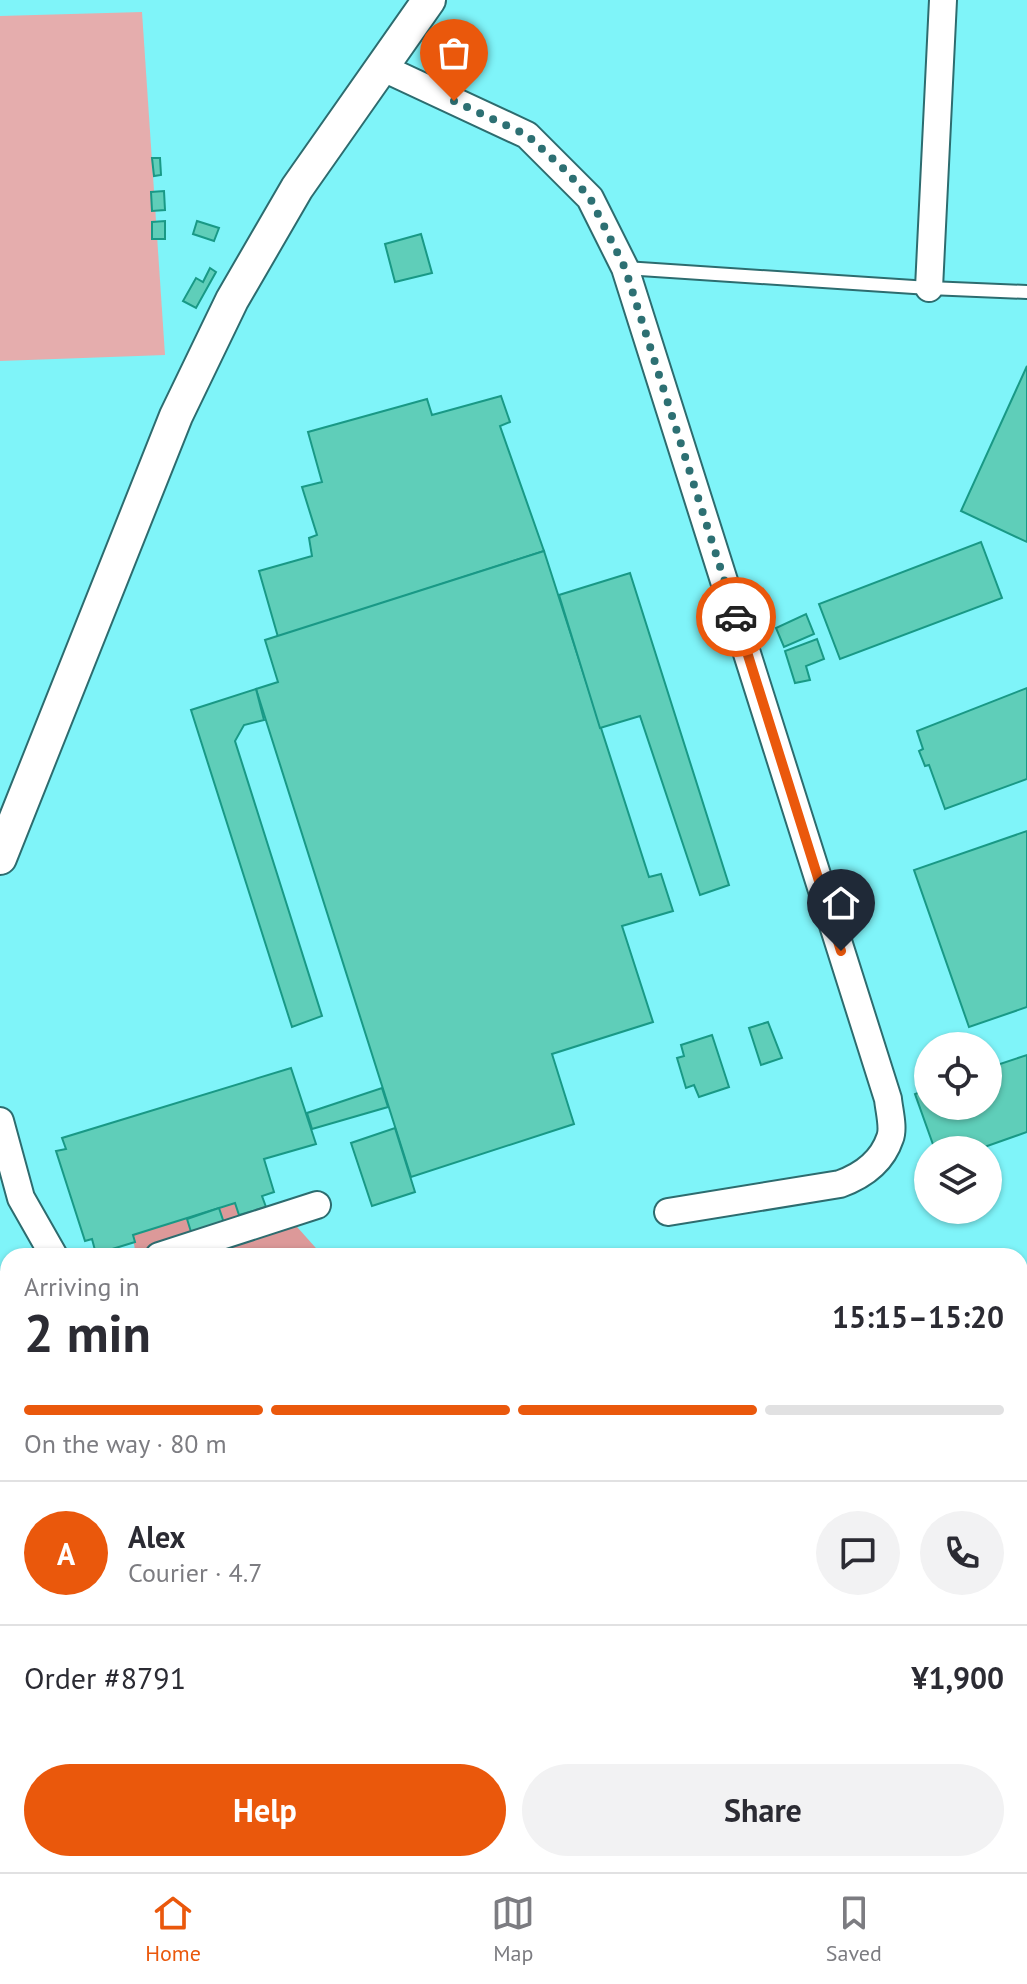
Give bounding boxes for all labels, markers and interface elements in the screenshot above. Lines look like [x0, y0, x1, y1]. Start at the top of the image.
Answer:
pin [420, 19, 488, 101]
icon: bag [432, 31, 476, 75]
courier [696, 577, 776, 657]
icon: car [714, 595, 758, 639]
pin [807, 869, 875, 951]
icon: home [819, 881, 863, 925]
map controls [914, 1032, 1002, 1224]
button: locate [914, 1032, 1002, 1120]
button: layers [914, 1136, 1002, 1224]
text: Arriving in [24, 1270, 140, 1303]
text: 15:15–15:20 [832, 1297, 1004, 1336]
text: 2 min [24, 1299, 151, 1366]
text: On the way · 80 m [24, 1427, 227, 1460]
button: chat [816, 1511, 900, 1595]
button: phone [920, 1511, 1004, 1595]
text: Alex [128, 1517, 185, 1556]
text: A [57, 1534, 75, 1573]
text: Courier · 4.7 [128, 1556, 262, 1589]
text: Order #8791 [24, 1658, 186, 1697]
text: ¥1,900 [911, 1658, 1004, 1697]
button: Help [24, 1764, 506, 1856]
button: Share [522, 1764, 1004, 1856]
tab: Home [145, 1891, 201, 1967]
tab: Map [491, 1891, 535, 1967]
tab: Saved [826, 1891, 882, 1967]

